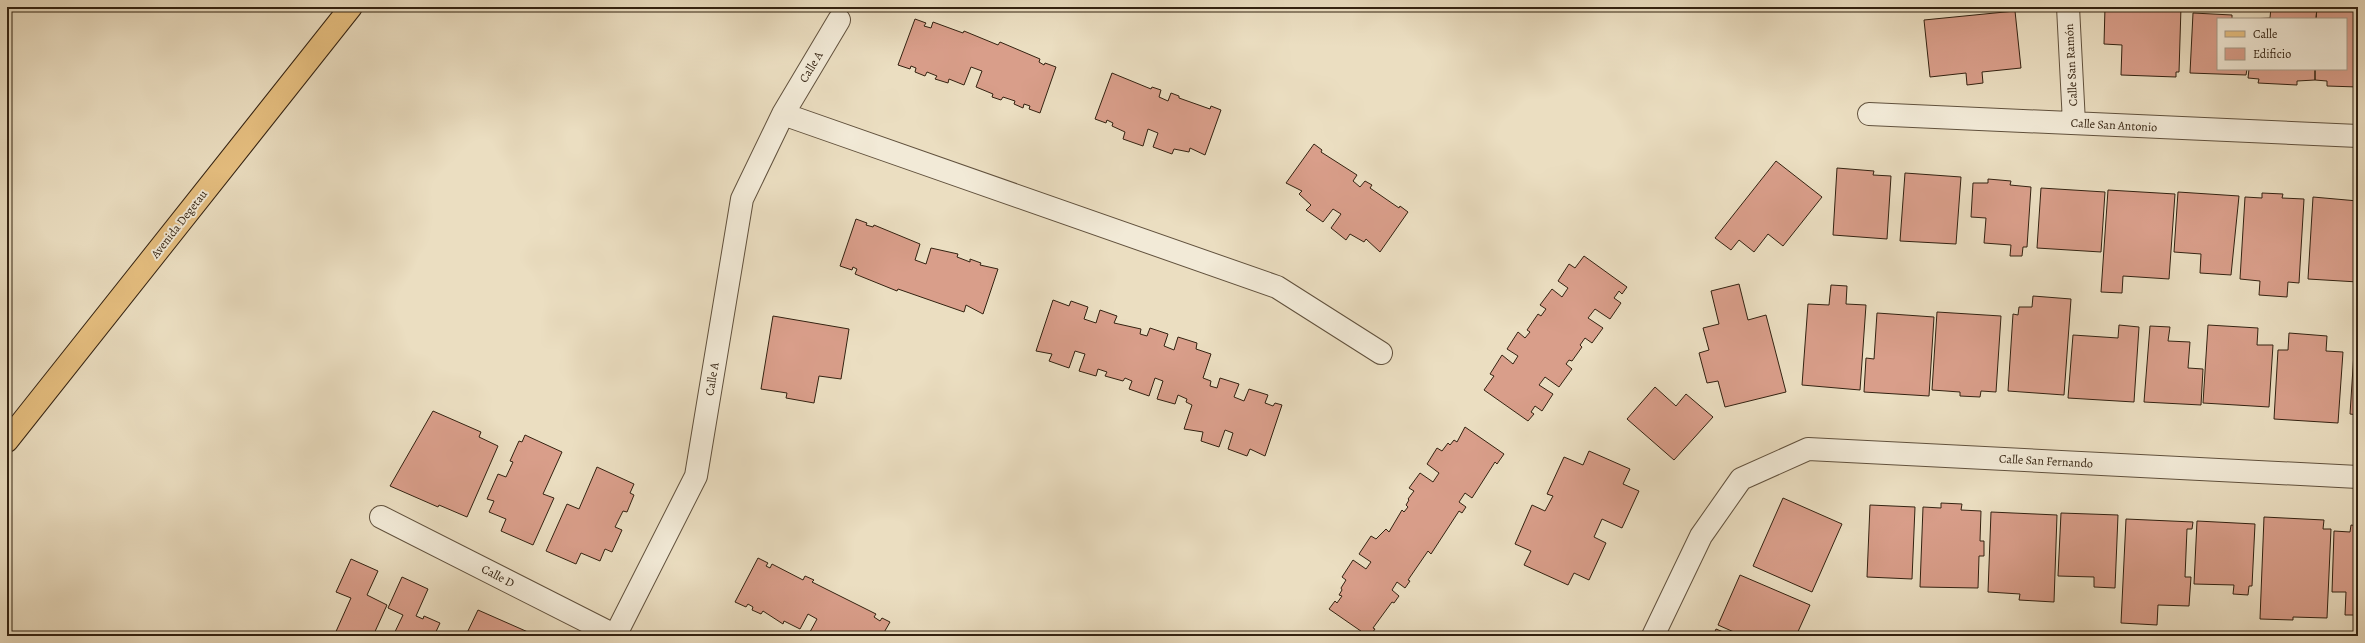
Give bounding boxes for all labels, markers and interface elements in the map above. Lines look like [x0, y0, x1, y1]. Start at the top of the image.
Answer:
legend [2217, 18, 2347, 70]
street label: Calle San Ramón [2061, 23, 2081, 107]
text: Calle [2253, 26, 2277, 42]
text: Edificio [2253, 46, 2291, 62]
street label: Calle A [795, 48, 827, 86]
street label: Calle San Antonio [2070, 115, 2158, 135]
street label: Avenida Degetau [147, 186, 211, 262]
street label: Calle A [701, 360, 723, 397]
street label: Calle San Fernando [1999, 451, 2093, 471]
street label: Calle D [479, 561, 517, 591]

